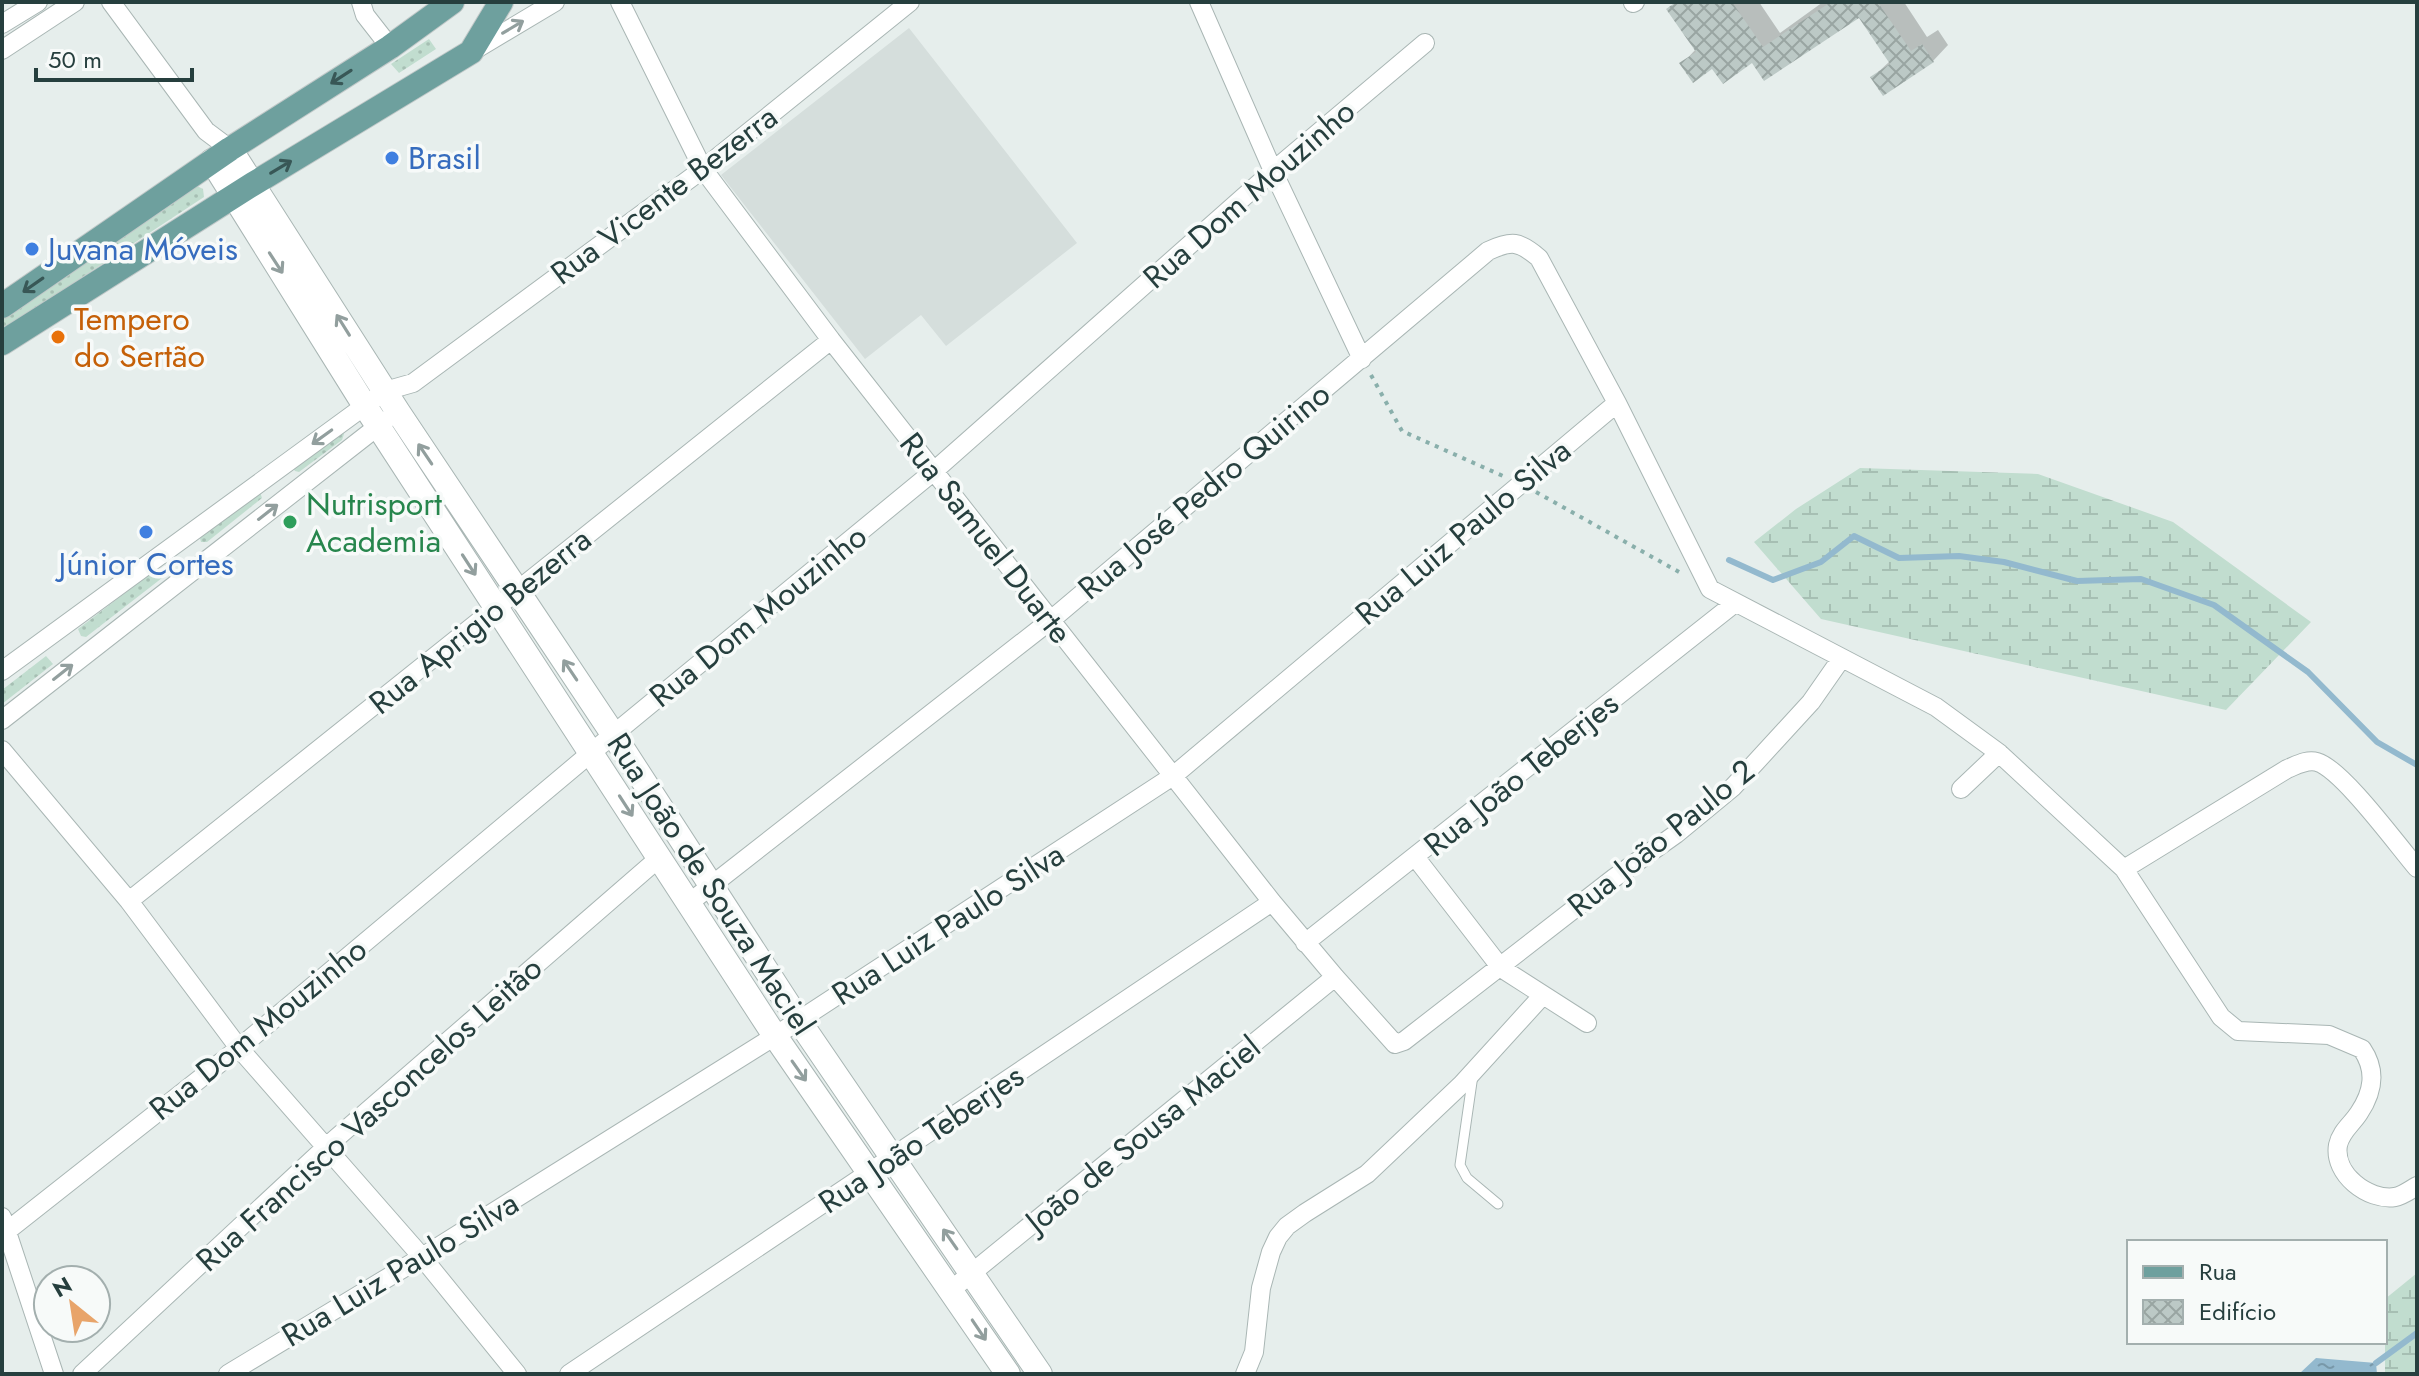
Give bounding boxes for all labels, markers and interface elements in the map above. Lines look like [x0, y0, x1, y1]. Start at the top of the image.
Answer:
one-way arrow [501, 19, 524, 35]
scale bar [36, 32, 192, 82]
text: 50 m [48, 42, 102, 77]
one-way arrow [331, 69, 353, 86]
street label: Rua Dom Mouzinho [1133, 89, 1365, 299]
street label: Rua Vicente Bezerra [541, 94, 787, 296]
place label: Brasil [408, 135, 481, 181]
marker: Brasil [383, 149, 401, 167]
one-way arrow [269, 159, 292, 175]
place label: Juvana Móveis [44, 226, 238, 272]
marker: Juvana Móveis [23, 240, 41, 258]
one-way arrow [268, 251, 284, 274]
one-way arrow [22, 277, 44, 293]
place label: Tempero do Sertão [74, 296, 205, 379]
one-way arrow [335, 315, 352, 337]
marker: Tempero do Sertão [49, 328, 67, 346]
street label: Rua José Pedro Quirino [1068, 372, 1340, 610]
street label: Rua Samuel Duarte [889, 423, 1083, 653]
street label: Rua Luiz Paulo Silva [1345, 428, 1581, 636]
one-way arrow [312, 429, 333, 446]
one-way arrow [417, 443, 434, 465]
place label: Nutrisport Academia [306, 481, 442, 564]
one-way arrow [257, 504, 278, 521]
marker: Nutrisport Academia [281, 513, 299, 531]
street label: Rua Dom Mouzinho [639, 514, 877, 718]
street label: Rua Aprigio Bezerra [359, 517, 601, 725]
marker: Júnior Cortes [137, 523, 155, 541]
place label: Júnior Cortes [54, 541, 234, 587]
one-way arrow [461, 553, 477, 576]
one-way arrow [562, 659, 578, 681]
one-way arrow [52, 664, 73, 681]
street label: Rua João Teberjes [1414, 681, 1628, 867]
street label: Rua João de Souza Maciel [596, 724, 826, 1044]
street label: Rua João Paulo 2 [1558, 748, 1764, 928]
one-way arrow [619, 794, 635, 817]
street label: Rua Luiz Paulo Silva [823, 832, 1073, 1016]
street label: Rua Dom Mouzinho [139, 927, 377, 1131]
street label: Rua Francisco Vasconcelos Leitâo [186, 946, 552, 1282]
street label: João de Sousa Maciel [1013, 1025, 1270, 1246]
street label: Rua João Teberjes [809, 1053, 1033, 1225]
one-way arrow [791, 1059, 807, 1081]
street label: Rua Luiz Paulo Silva [273, 1180, 527, 1358]
one-way arrow [942, 1229, 958, 1251]
legend [2127, 1240, 2387, 1344]
text: Rua [2199, 1254, 2237, 1289]
north arrow [32, 1264, 112, 1344]
text: N [46, 1268, 78, 1305]
text: Edifício [2199, 1294, 2276, 1329]
one-way arrow [971, 1319, 987, 1341]

